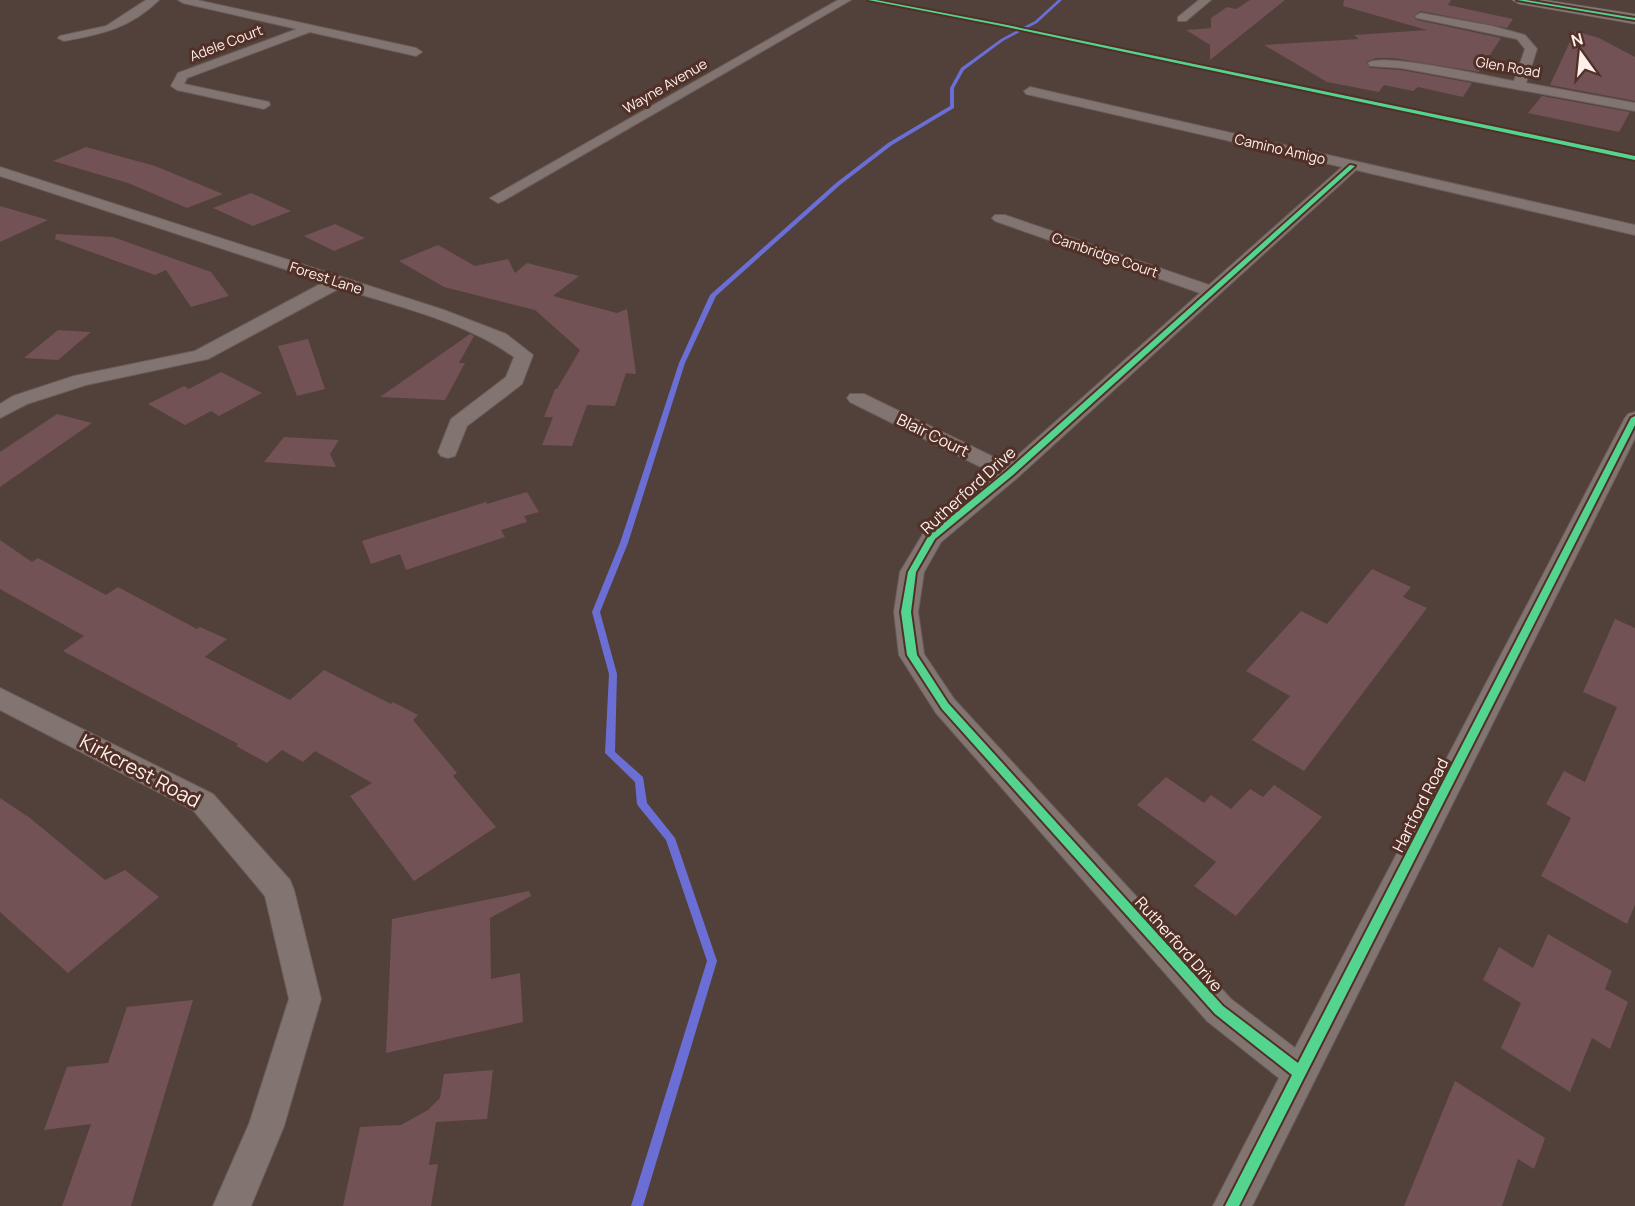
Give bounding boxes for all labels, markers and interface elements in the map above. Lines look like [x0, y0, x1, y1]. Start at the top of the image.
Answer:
street label: Adele Court [187, 20, 265, 65]
north arrow [1551, 24, 1611, 84]
text: N [1569, 27, 1586, 52]
street label: Glen Road [1474, 51, 1542, 82]
street label: Wayne Avenue [619, 54, 710, 117]
street label: Camino Amigo [1233, 129, 1327, 168]
street label: Cambridge Court [1050, 227, 1161, 282]
street label: Forest Lane [287, 257, 365, 298]
street label: Blair Court [893, 408, 973, 462]
street label: Rutherford Drive [916, 441, 1020, 539]
street label: Kirkcrest Road [75, 727, 205, 814]
street label: Hartford Road [1387, 754, 1453, 856]
street label: Rutherford Drive [1130, 892, 1228, 996]

